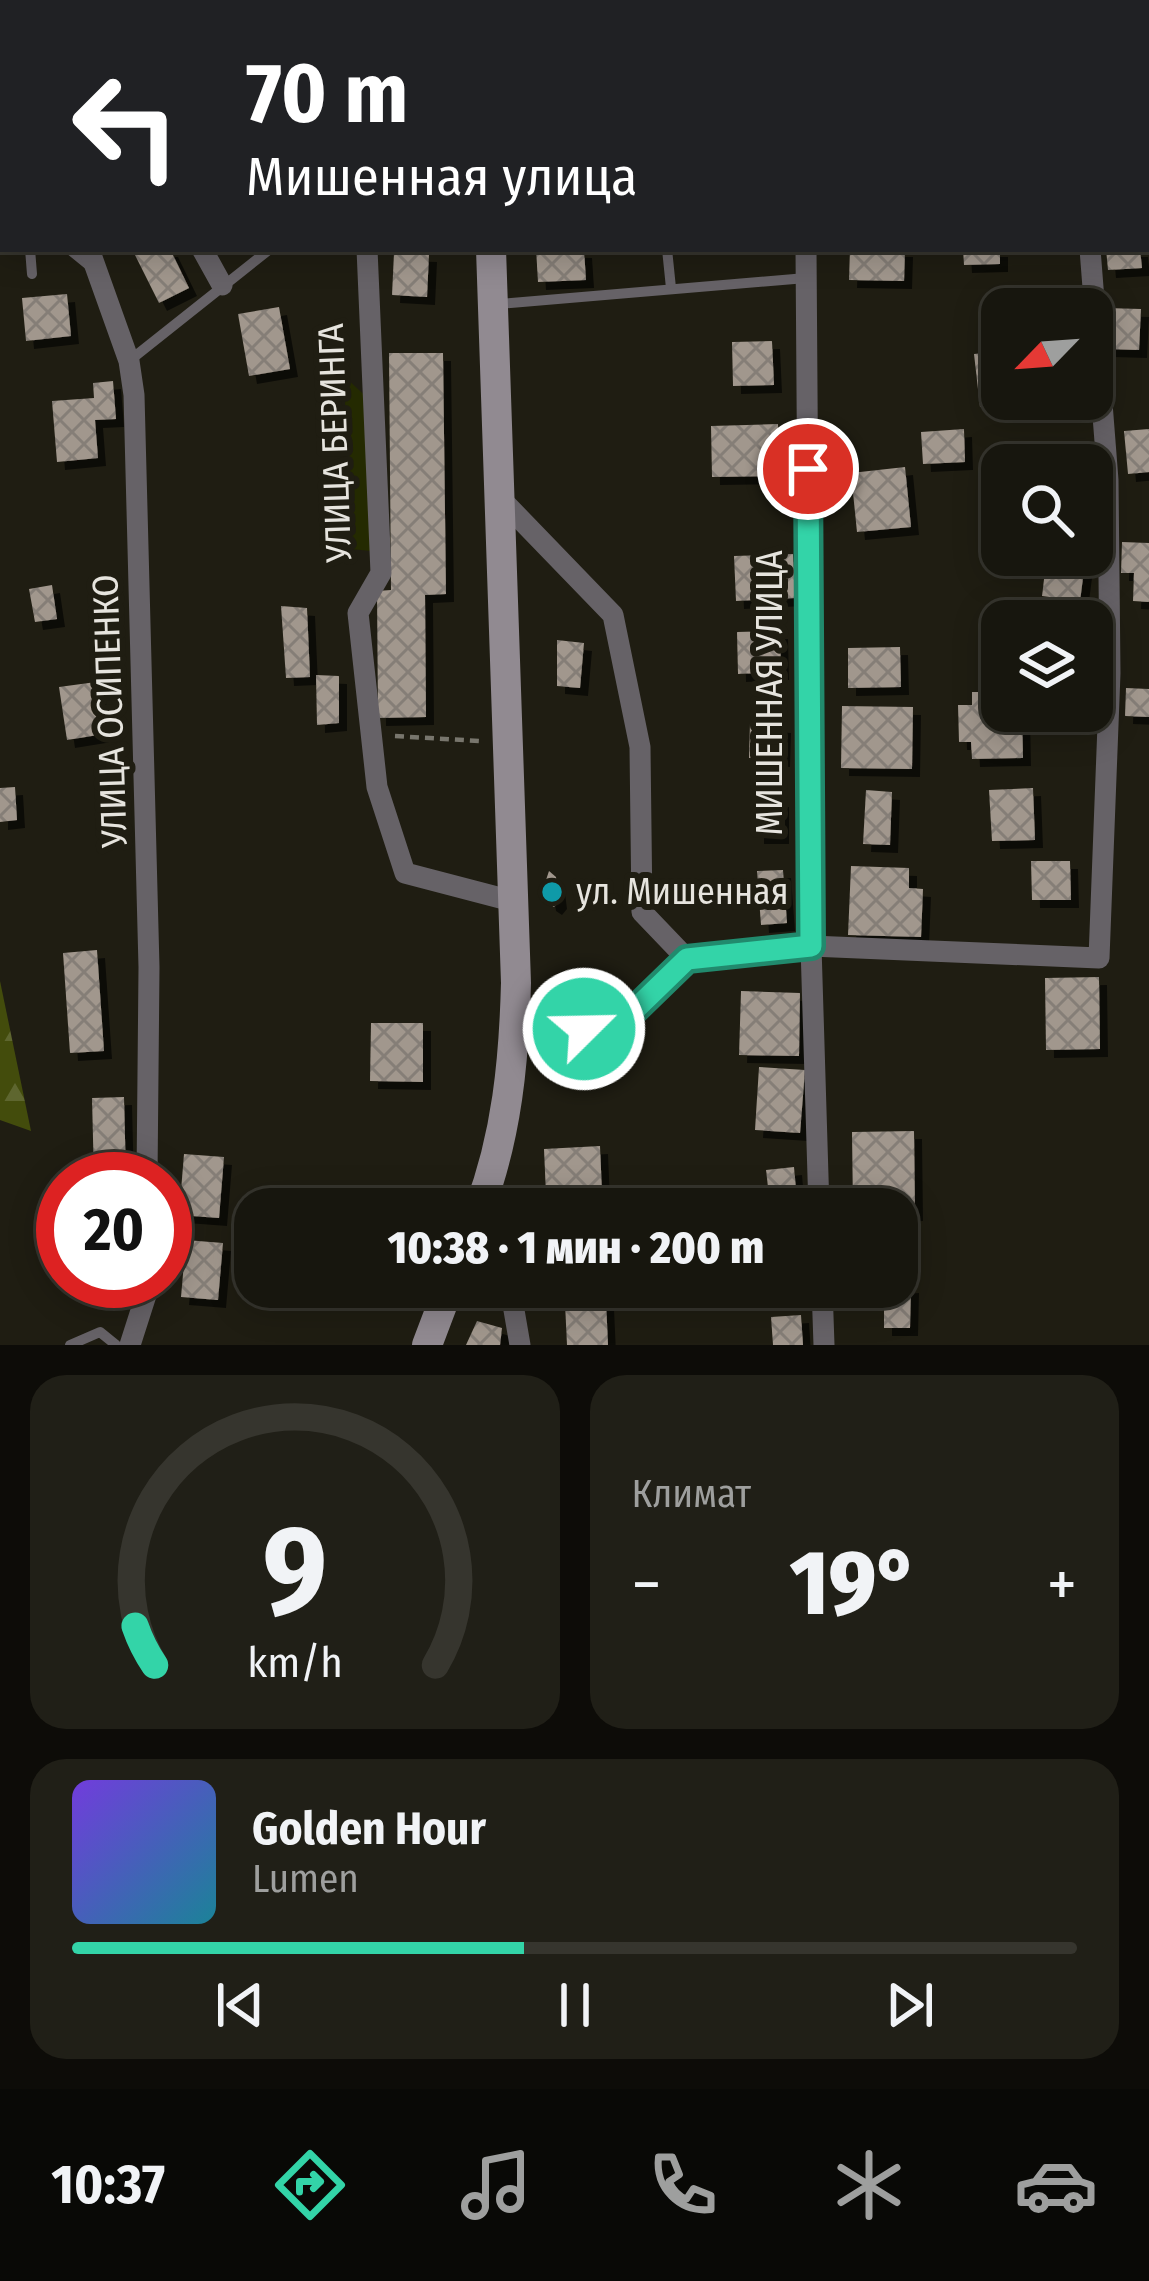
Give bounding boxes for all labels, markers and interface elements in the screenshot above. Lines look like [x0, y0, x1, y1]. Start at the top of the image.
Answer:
text: 70 m [246, 43, 408, 144]
icon: left [48, 48, 204, 204]
text: Мишенная улица [246, 145, 637, 209]
north arrow [981, 288, 1113, 420]
map controls [981, 288, 1113, 732]
street label: УЛИЦА БЕРИНГА [309, 323, 361, 564]
pin [757, 418, 859, 520]
icon: arrive [775, 436, 841, 502]
button: search [981, 444, 1113, 576]
street label: МИШЕННАЯ УЛИЦА [748, 550, 792, 836]
street label: УЛИЦА ОСИПЕНКО [83, 574, 137, 849]
button: layers [981, 600, 1113, 732]
place label: ул. Мишенная [576, 870, 789, 914]
marker: ул. Мишенная [539, 879, 565, 905]
position arrow [521, 966, 647, 1092]
speed limit sign: 20 [36, 1152, 192, 1308]
text: 10:38 · 1 мин · 200 m [388, 1221, 764, 1275]
text: Климат [632, 1471, 751, 1517]
text: 9 [262, 1497, 327, 1647]
text: 19° [790, 1530, 918, 1638]
text: − [632, 1545, 661, 1624]
text: + [1047, 1545, 1077, 1624]
text: km/h [247, 1637, 343, 1688]
text: Golden Hour [252, 1802, 486, 1856]
text: Lumen [252, 1856, 359, 1902]
icon: previous [207, 1972, 273, 2038]
icon: pause [542, 1972, 608, 2038]
icon: next [877, 1972, 943, 2038]
icon: directions [268, 2143, 352, 2227]
icon: music [454, 2143, 538, 2227]
icon: phone [641, 2143, 725, 2227]
icon: climate [827, 2143, 911, 2227]
icon: car [1014, 2143, 1098, 2227]
text: 10:37 [51, 2153, 165, 2217]

